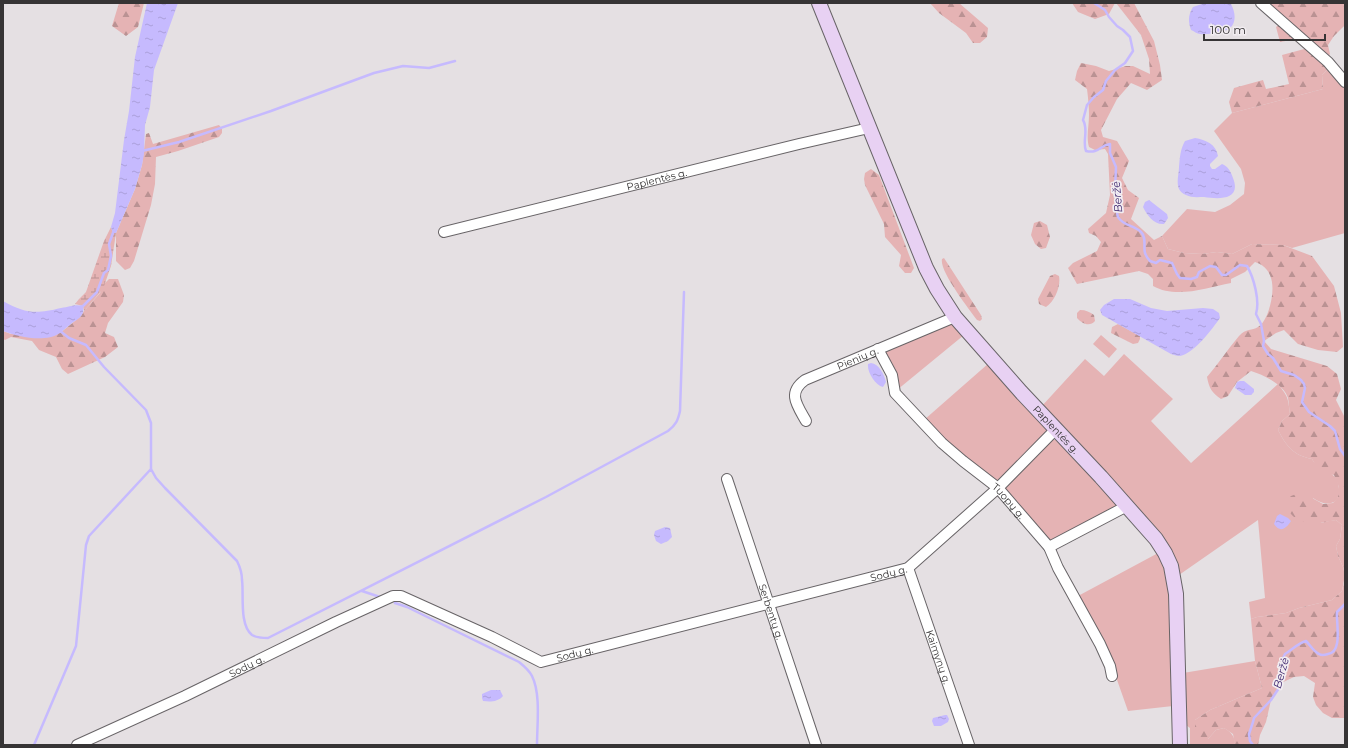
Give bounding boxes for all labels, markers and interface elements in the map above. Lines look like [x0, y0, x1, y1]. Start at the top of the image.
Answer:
scale bar [1204, 16, 1325, 42]
text: 100 m [1210, 22, 1246, 37]
street label: Paplentės g. [625, 166, 688, 194]
water label: Beržė [1109, 180, 1125, 213]
street label: Pienių g. [835, 344, 880, 373]
street label: Paplentės g. [1030, 403, 1082, 457]
street label: Tuopų g. [990, 480, 1028, 522]
street label: Sodų g. [869, 563, 908, 584]
street label: Serbentų g. [756, 582, 786, 642]
street label: Kaimynų g. [923, 628, 954, 686]
street label: Sodų g. [555, 643, 595, 665]
street label: Sodų g. [227, 652, 266, 680]
water label: Beržė [1270, 656, 1292, 690]

